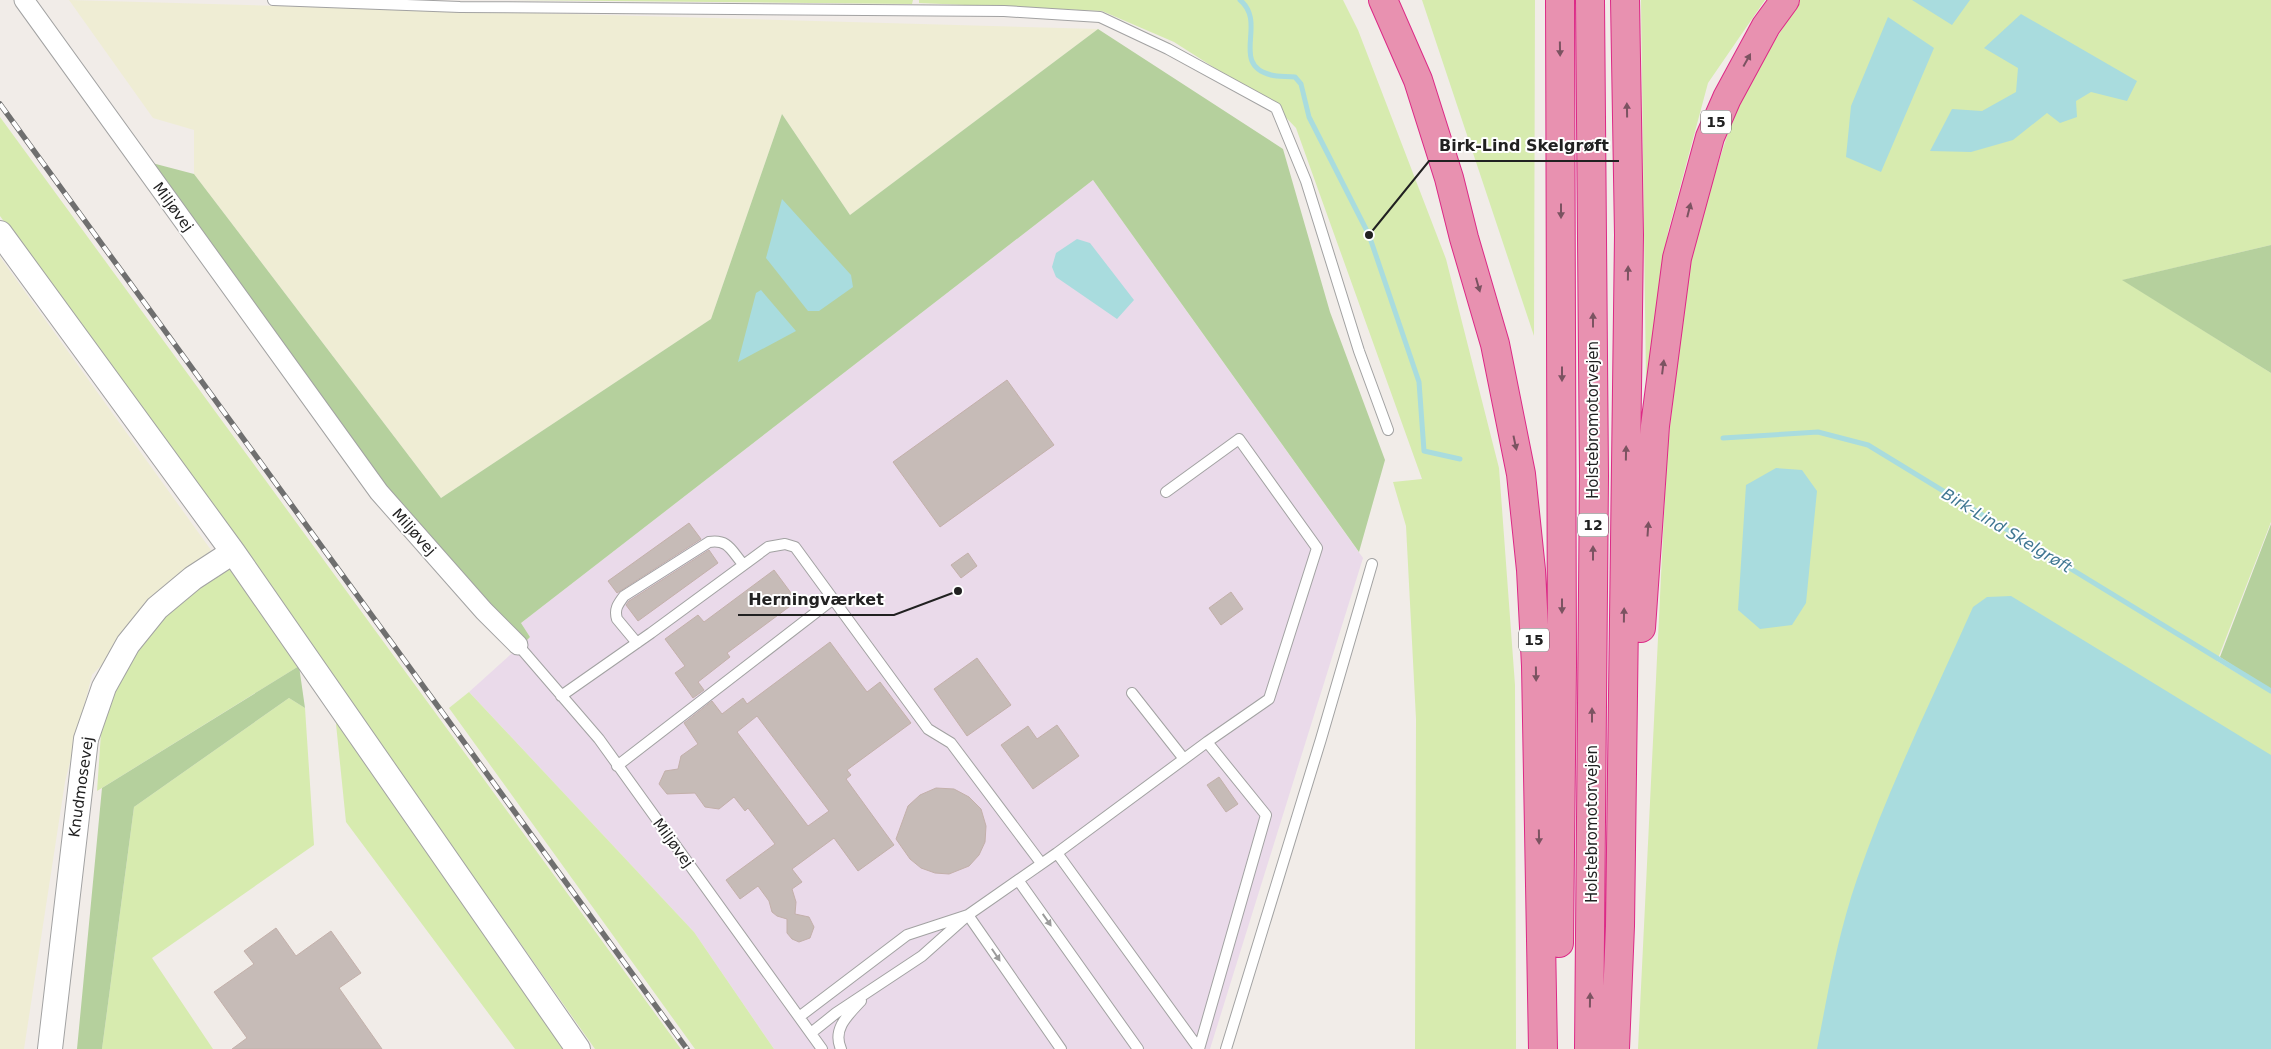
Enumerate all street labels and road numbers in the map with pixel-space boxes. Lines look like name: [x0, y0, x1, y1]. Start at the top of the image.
road number: 15: [1701, 110, 1731, 134]
street label: Miljøvej: [149, 179, 197, 235]
street label: Holstebromotorvejen: [1584, 341, 1602, 499]
street label: Miljøvej: [388, 505, 440, 559]
road number: 12: [1578, 514, 1608, 536]
road number: 15: [1519, 628, 1549, 652]
street label: Knudmosevej: [65, 735, 97, 839]
street label: Holstebromotorvejen: [1583, 745, 1601, 903]
street label: Miljøvej: [649, 815, 697, 871]

